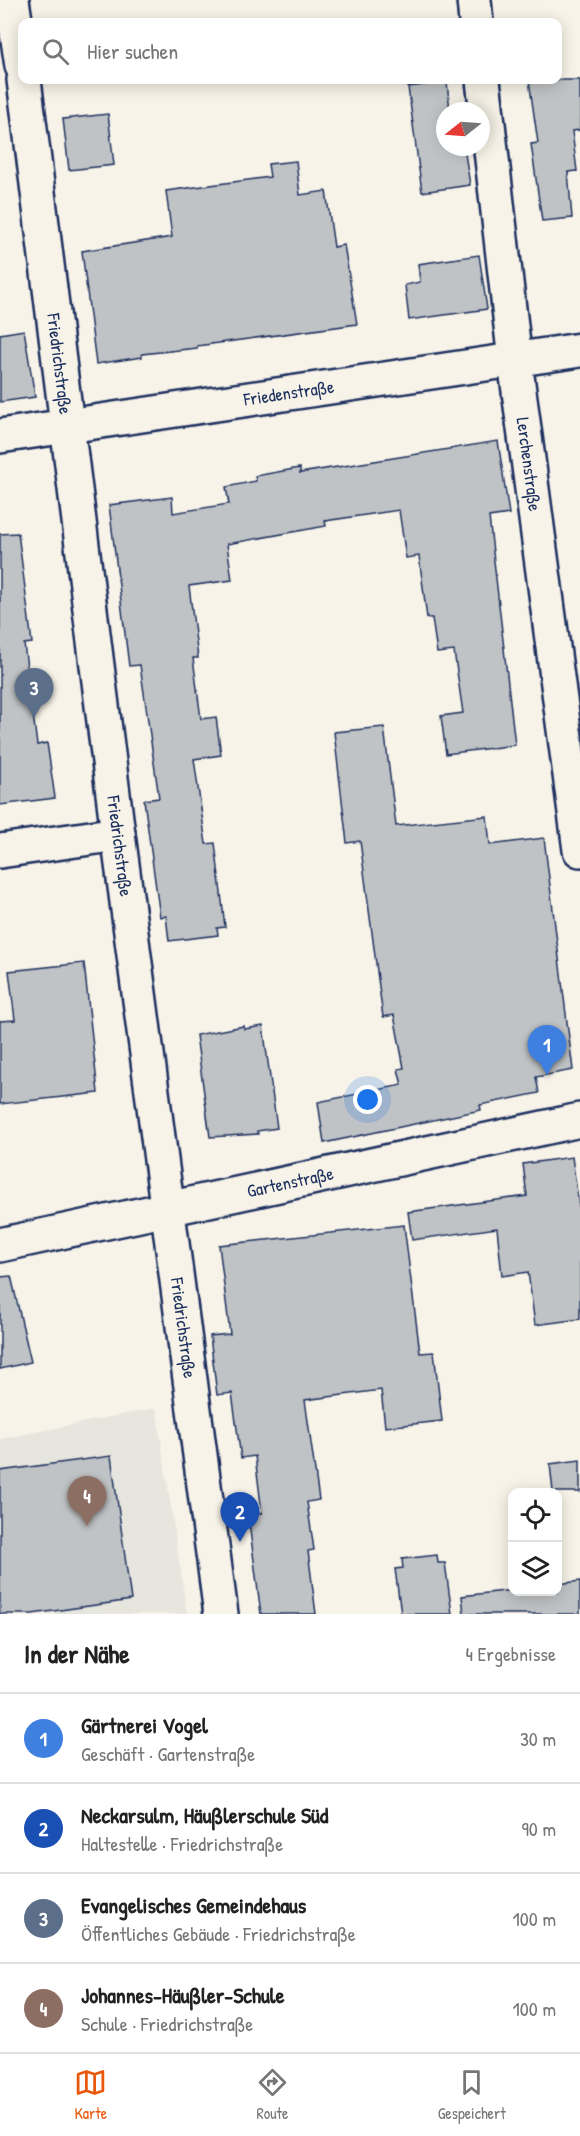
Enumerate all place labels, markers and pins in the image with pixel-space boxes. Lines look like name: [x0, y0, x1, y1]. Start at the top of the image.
pin: 3: [15, 668, 54, 718]
pin: 1: [528, 1026, 566, 1075]
pin: 4: [68, 1476, 106, 1526]
pin: 2: [220, 1492, 260, 1542]

